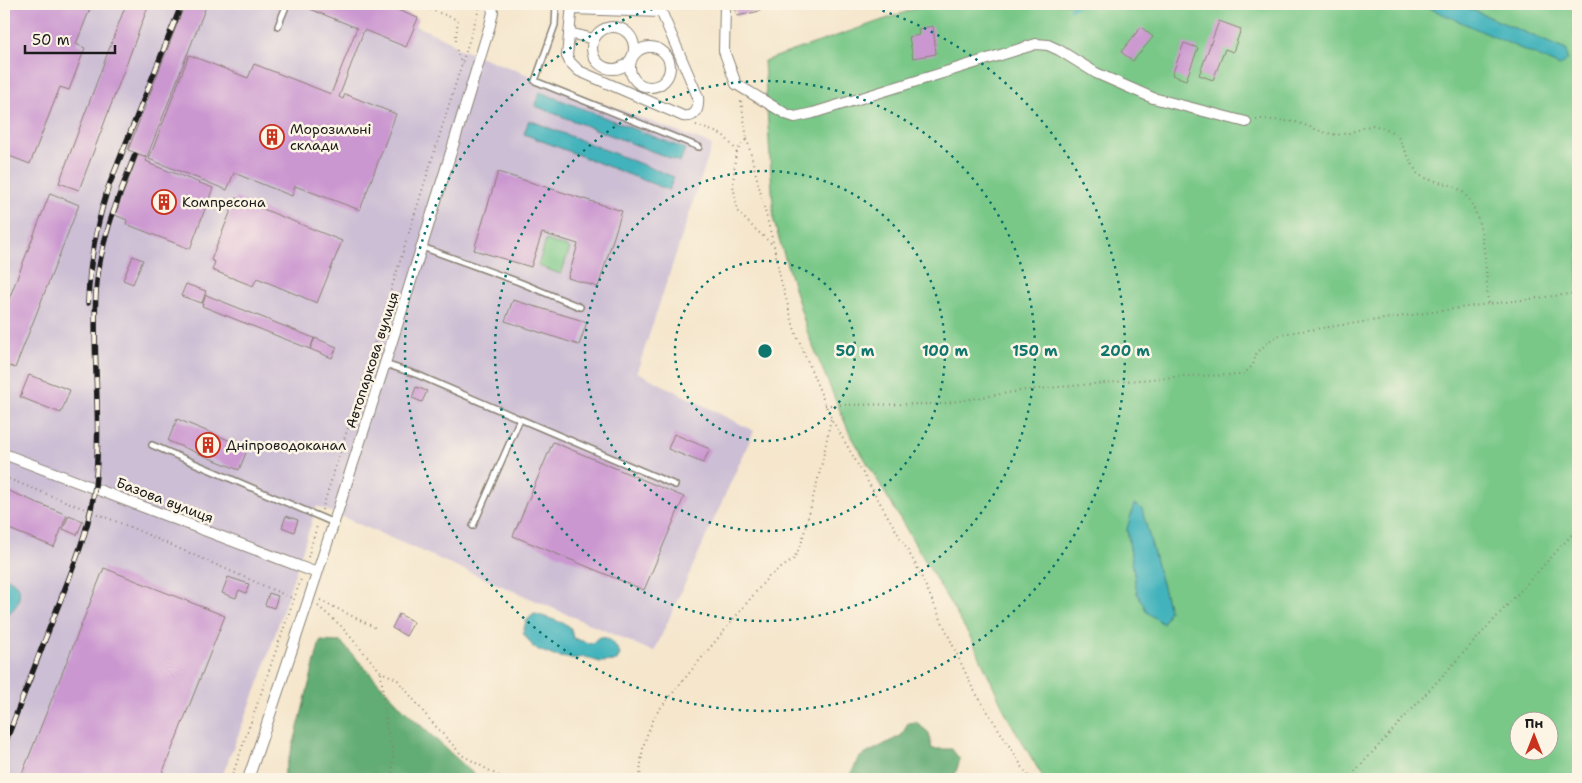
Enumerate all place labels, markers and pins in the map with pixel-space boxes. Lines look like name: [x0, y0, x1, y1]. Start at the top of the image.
place label: Морозильні склади: [290, 120, 371, 154]
building icon: Морозильні склади: [259, 124, 285, 150]
building icon: Компресона: [151, 189, 177, 215]
place label: Компресона: [182, 193, 266, 211]
centre of rings: [756, 342, 774, 360]
building icon: Дніпроводоканал: [195, 432, 221, 458]
place label: Дніпроводоканал: [226, 436, 346, 454]

